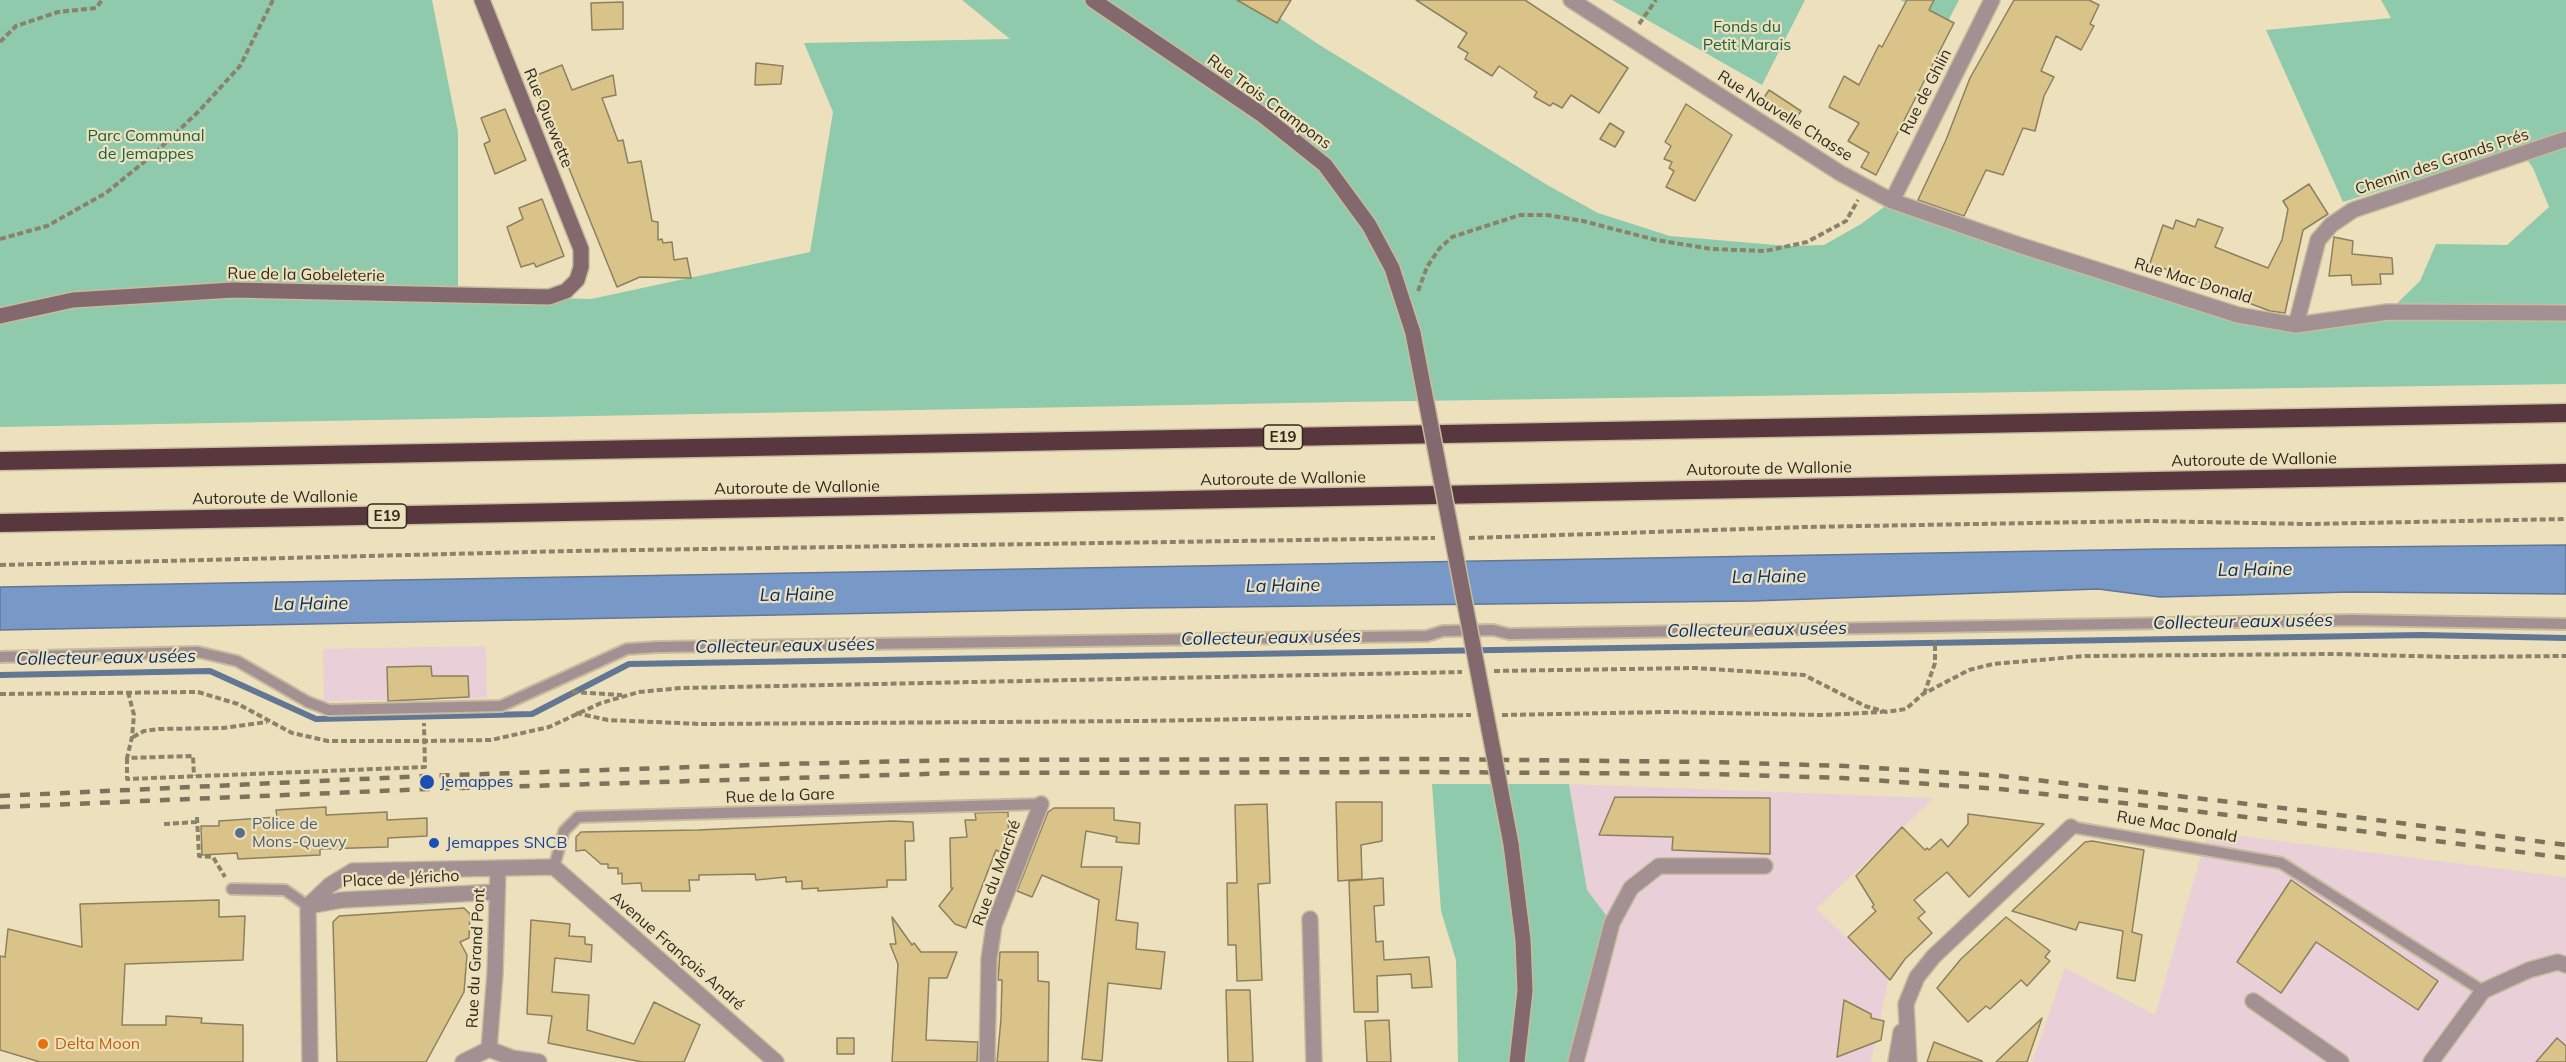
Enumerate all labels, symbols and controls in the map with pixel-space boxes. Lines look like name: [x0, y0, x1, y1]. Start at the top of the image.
park label: Fonds du Petit Marais: [1703, 17, 1791, 55]
street label: Rue de Ghlin: [1896, 46, 1956, 138]
street label: Rue Trois Crampons: [1203, 51, 1335, 153]
street label: Rue Quewette: [519, 66, 577, 170]
street label: Rue Nouvelle Chasse: [1714, 67, 1856, 165]
street label: Chemin des Grands Prés: [2353, 125, 2531, 199]
park label: Parc Communal de Jemappes: [87, 126, 205, 164]
street label: Rue Mac Donald: [2132, 254, 2254, 308]
street label: Rue de la Gobeleterie: [227, 264, 385, 286]
road number: E19: [1264, 425, 1302, 449]
street label: Autoroute de Wallonie: [2171, 449, 2337, 471]
street label: Autoroute de Wallonie: [1686, 458, 1852, 480]
street label: Autoroute de Wallonie: [1200, 468, 1366, 490]
street label: Autoroute de Wallonie: [714, 477, 880, 499]
street label: Autoroute de Wallonie: [192, 487, 358, 509]
road number: E19: [368, 504, 406, 528]
water label: La Haine: [2218, 559, 2292, 581]
water label: La Haine: [1732, 566, 1806, 588]
water label: La Haine: [1246, 575, 1320, 597]
water label: La Haine: [760, 584, 834, 606]
water label: La Haine: [274, 593, 348, 615]
water label: Collecteur eaux usées: [2153, 610, 2333, 634]
water label: Collecteur eaux usées: [1667, 618, 1847, 642]
water label: Collecteur eaux usées: [1181, 626, 1361, 650]
water label: Collecteur eaux usées: [695, 634, 875, 658]
water label: Collecteur eaux usées: [16, 646, 196, 670]
place label: Jemappes: [440, 772, 513, 792]
marker: Jemappes: [418, 773, 436, 791]
street label: Rue de la Gare: [725, 785, 835, 807]
street label: Rue Mac Donald: [2115, 807, 2239, 847]
place label: Police de Mons-Quevy: [252, 814, 346, 852]
street label: Rue du Marché: [969, 817, 1025, 929]
marker: Police de Mons-Quevy: [233, 826, 247, 840]
place label: Jemappes SNCB: [446, 833, 567, 853]
marker: Jemappes SNCB: [427, 836, 441, 850]
street label: Place de Jéricho: [342, 866, 460, 892]
street label: Rue du Grand Pont: [463, 887, 489, 1029]
street label: Avenue François André: [606, 888, 748, 1014]
place label: Delta Moon: [55, 1034, 140, 1054]
marker: Delta Moon: [36, 1037, 50, 1051]

